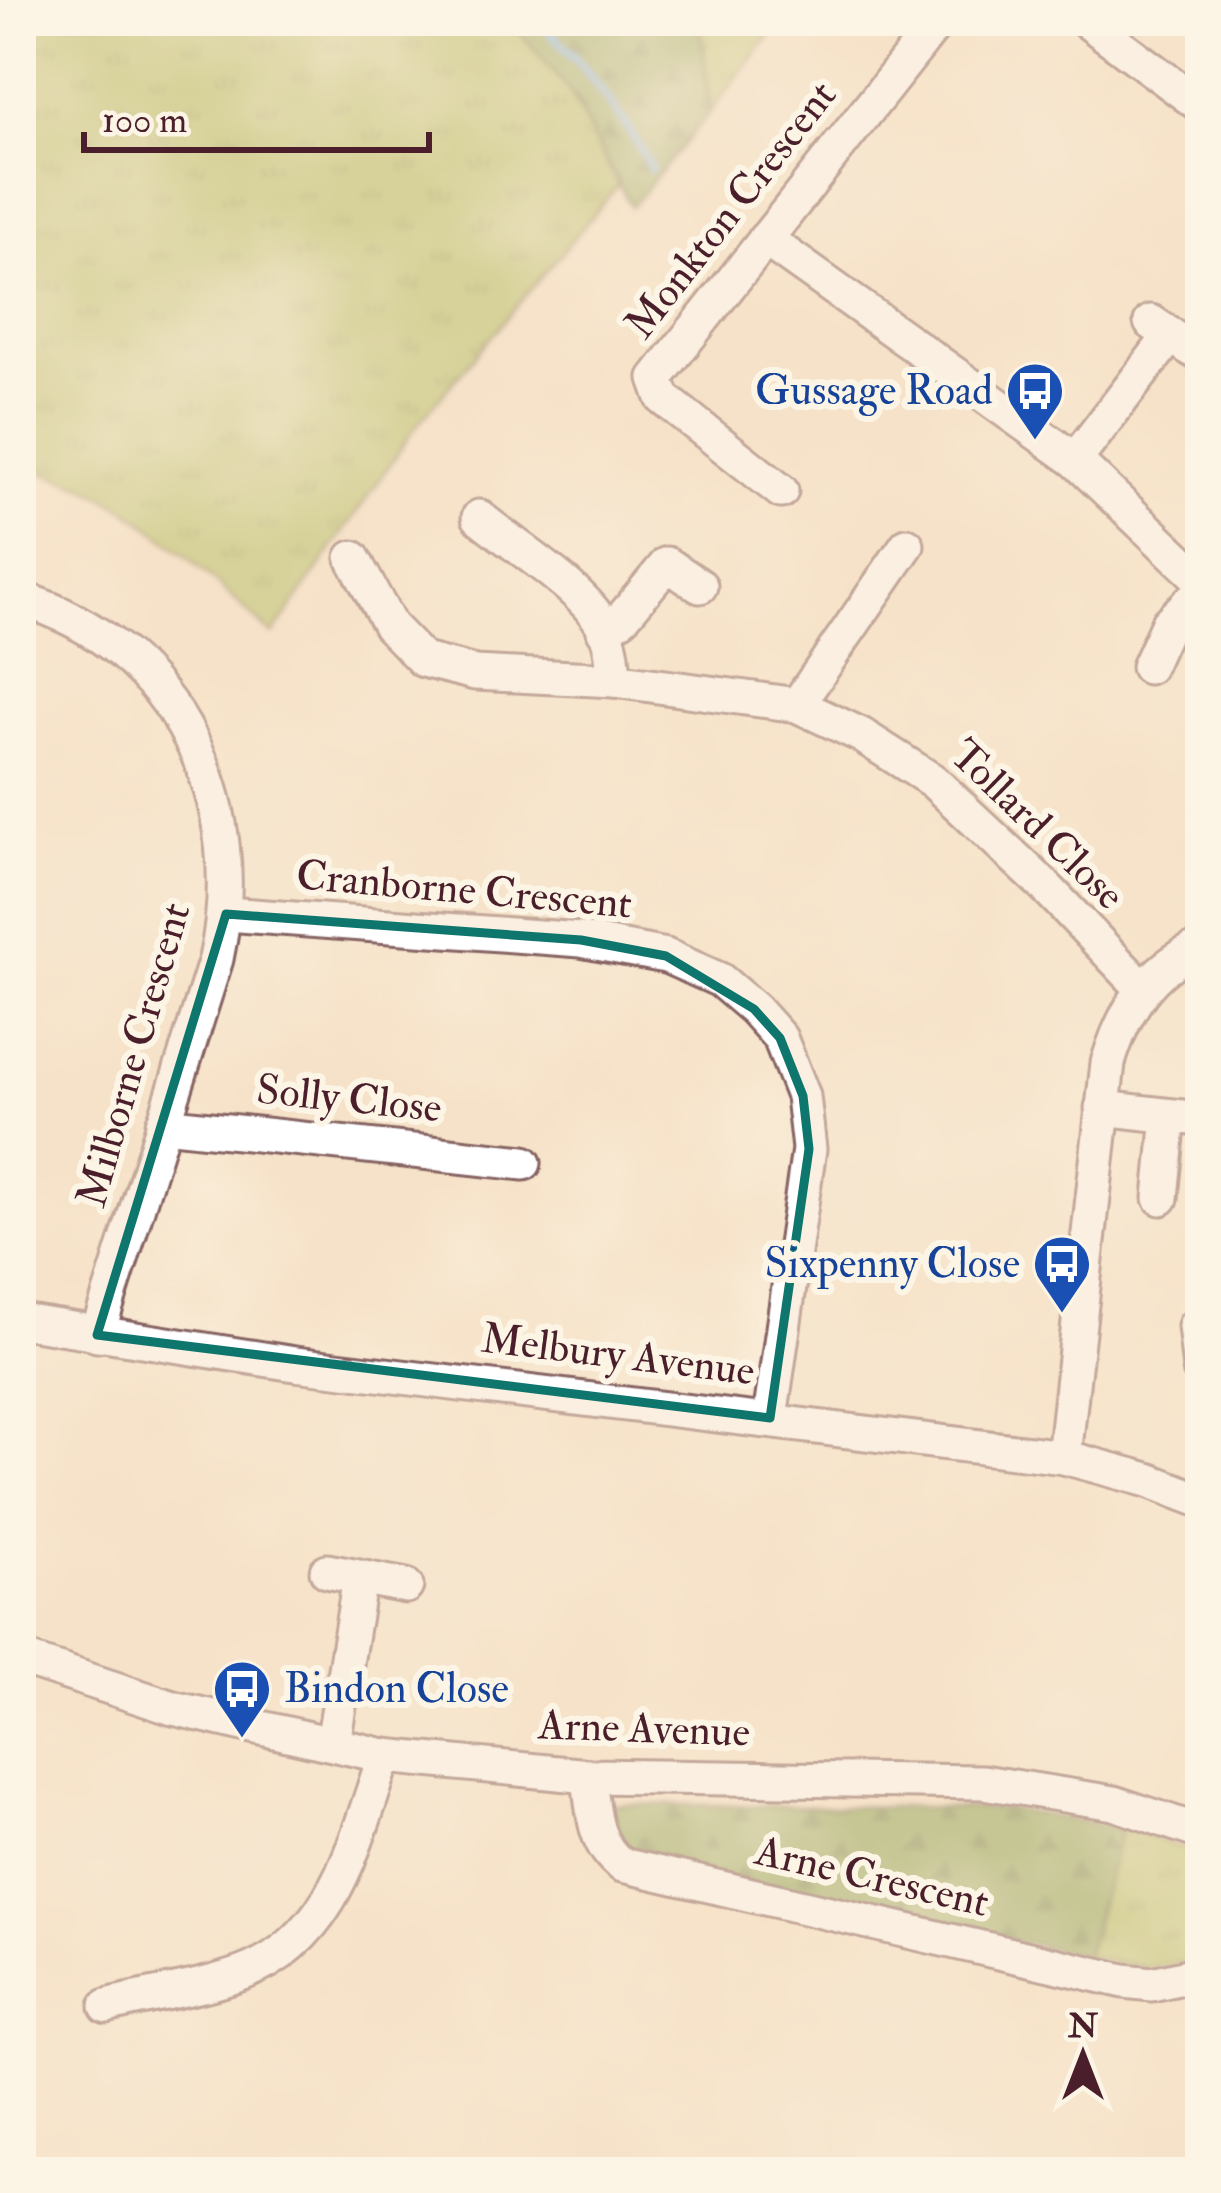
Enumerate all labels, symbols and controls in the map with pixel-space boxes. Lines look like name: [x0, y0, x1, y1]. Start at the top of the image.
street label: Monkton Crescent: [614, 71, 848, 349]
scale bar: [84, 78, 429, 152]
text: 100 m: [102, 98, 187, 143]
bus stop icon: Gussage Road: [1004, 360, 1066, 442]
place label: Gussage Road: [755, 365, 993, 417]
street label: Tollard Close: [939, 729, 1135, 921]
street label: Cranborne Crescent: [294, 849, 634, 931]
street label: Milborne Crescent: [66, 897, 202, 1213]
street label: Solly Close: [254, 1063, 444, 1135]
bus stop icon: Sixpenny Close: [1031, 1233, 1093, 1315]
place label: Sixpenny Close: [765, 1238, 1020, 1290]
street label: Melbury Avenue: [478, 1312, 758, 1398]
bus stop icon: Bindon Close: [211, 1658, 273, 1740]
place label: Bindon Close: [284, 1663, 509, 1715]
street label: Arne Avenue: [536, 1699, 751, 1759]
street label: Arne Crescent: [749, 1825, 994, 1929]
north arrow: [1023, 1995, 1143, 2115]
text: N: [1067, 2006, 1098, 2047]

